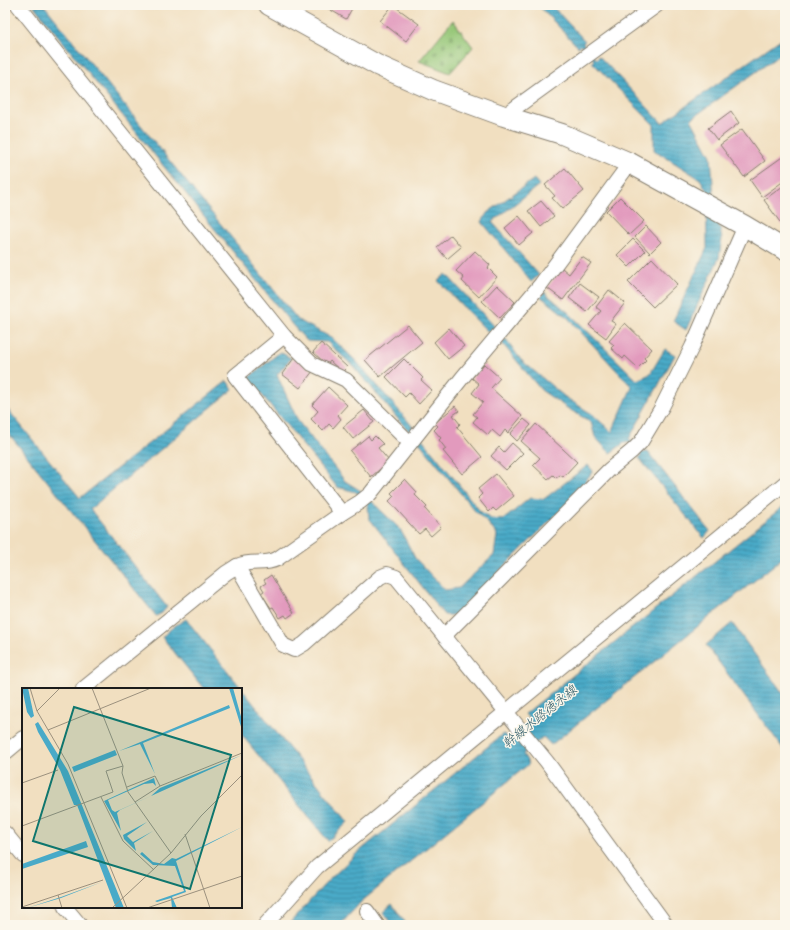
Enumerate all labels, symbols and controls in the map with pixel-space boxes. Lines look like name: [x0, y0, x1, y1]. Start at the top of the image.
water label: 幹線水路徳永線: [497, 678, 583, 754]
inset map: [22, 688, 242, 908]

